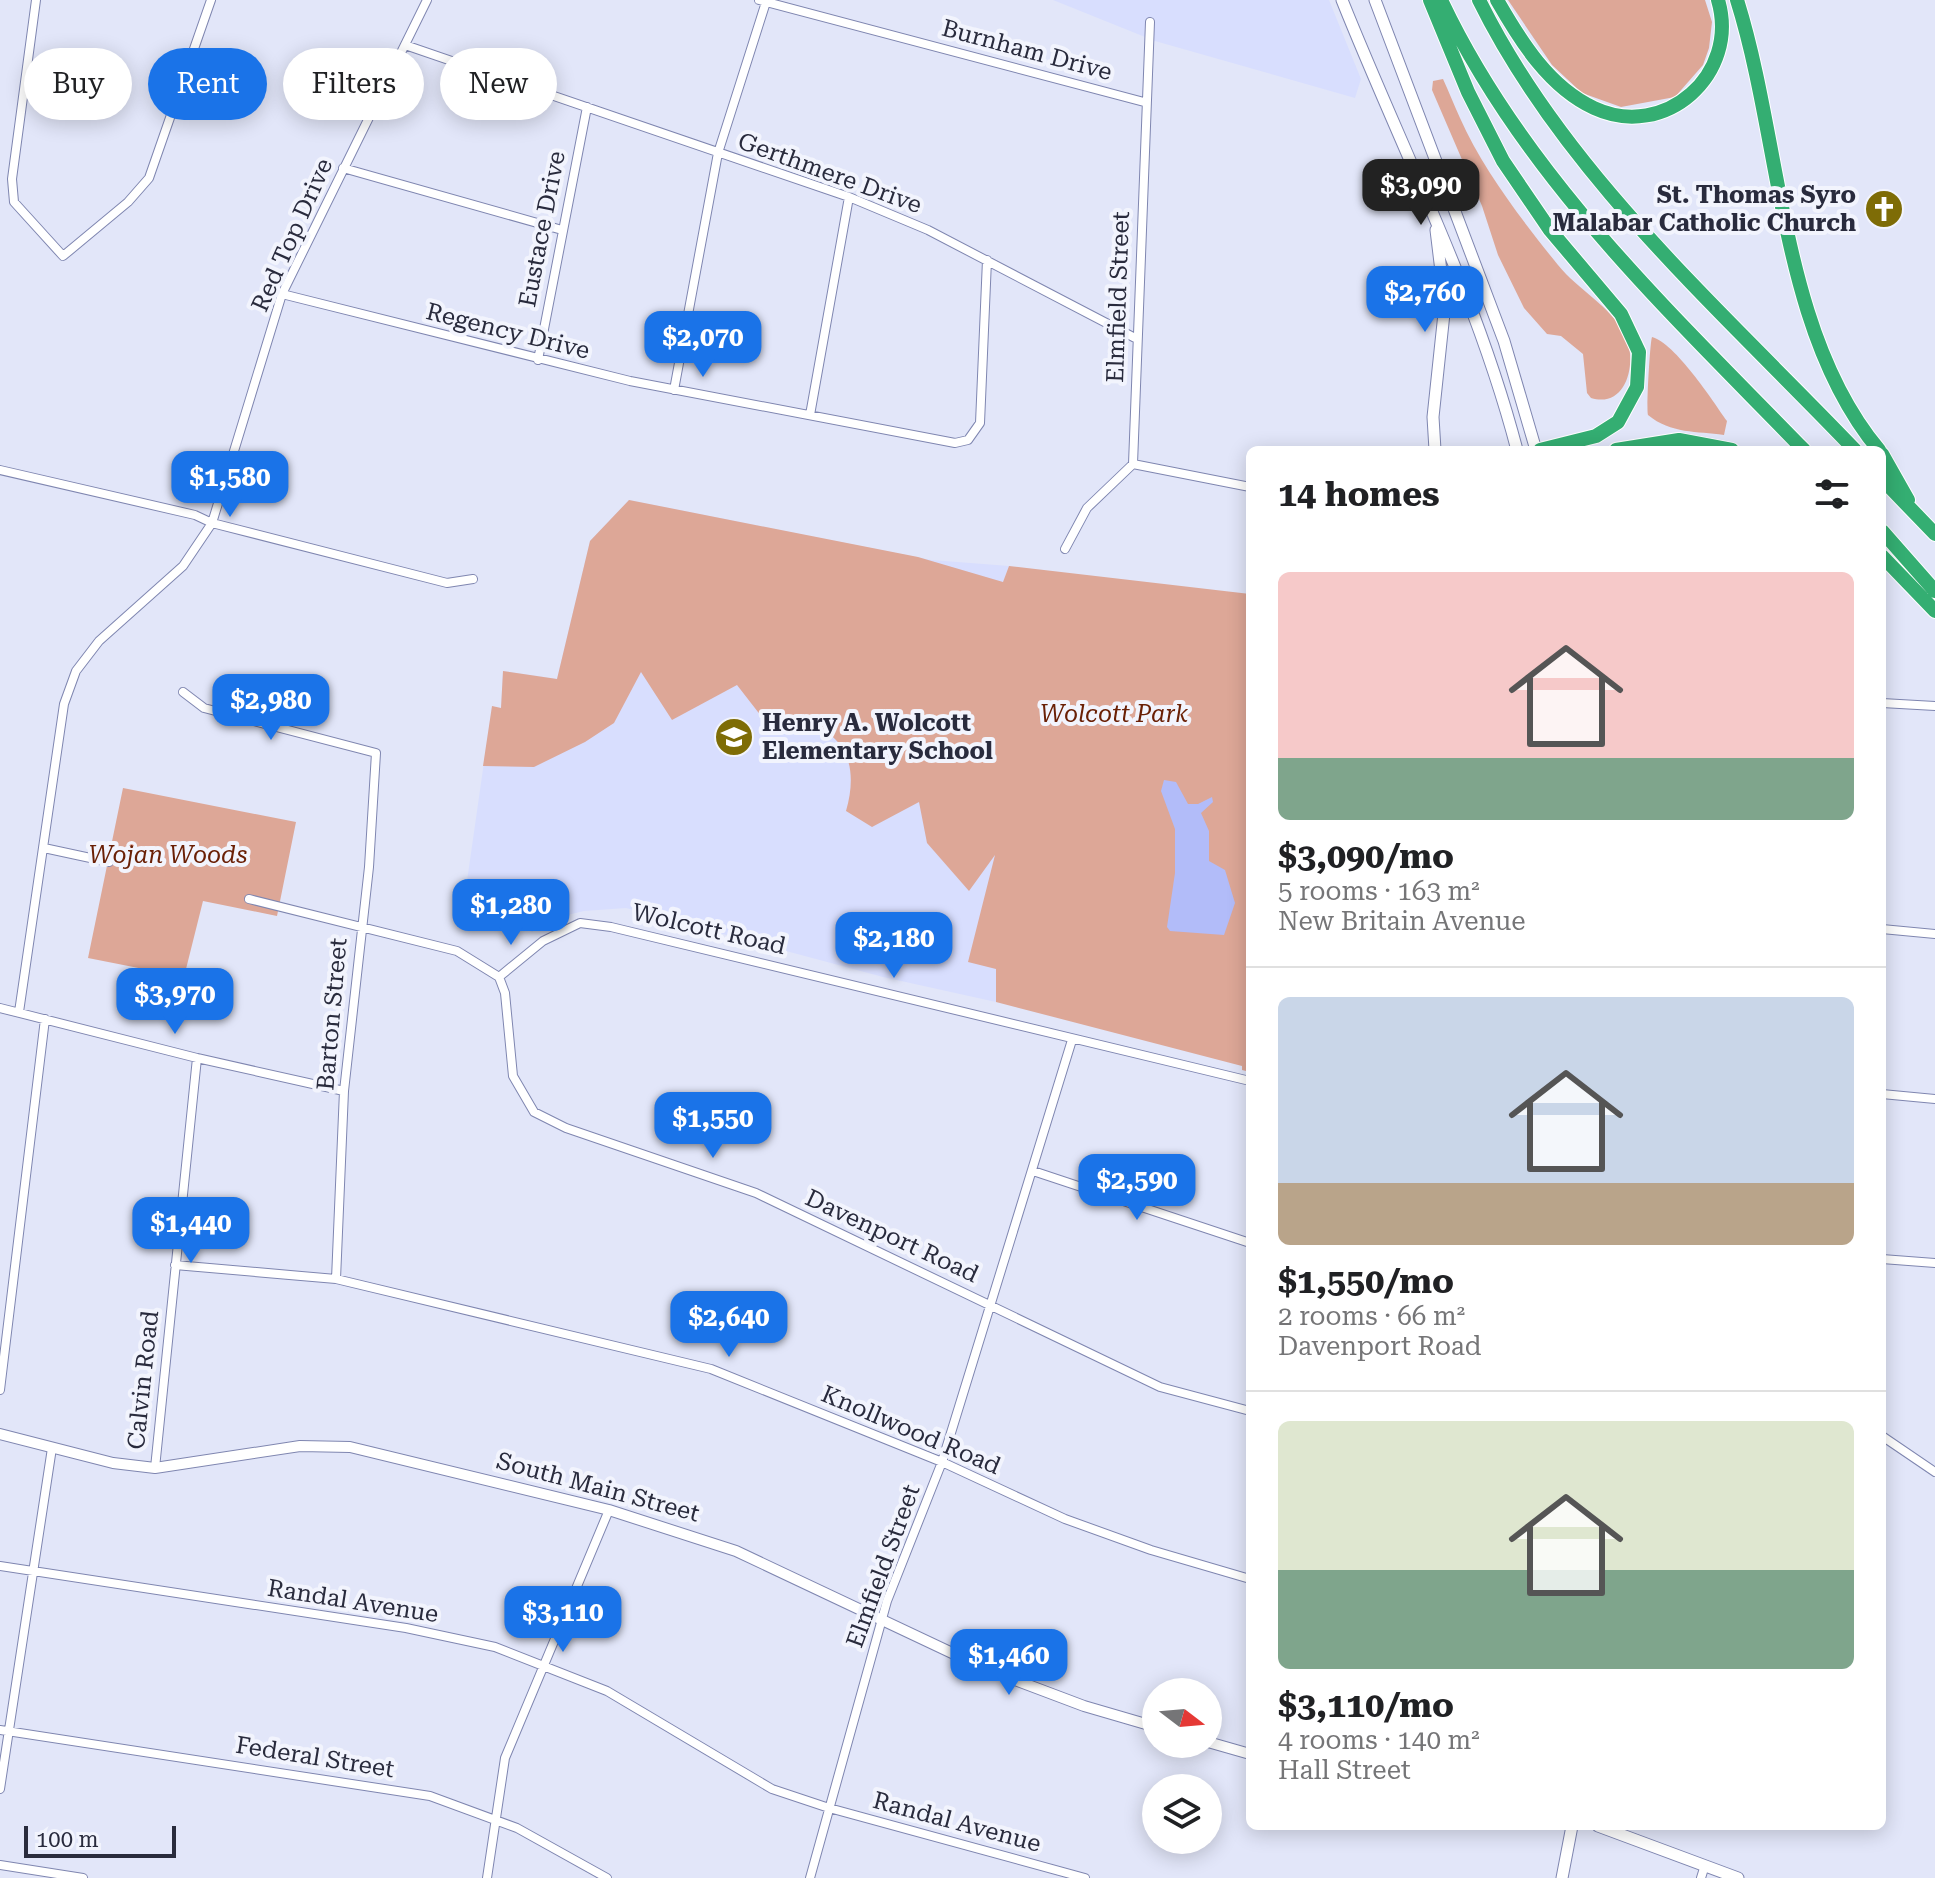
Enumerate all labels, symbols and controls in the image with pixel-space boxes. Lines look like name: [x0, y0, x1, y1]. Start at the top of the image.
street label: Burnham Drive: [939, 14, 1115, 86]
chip: Buy: [24, 48, 132, 120]
chip: Rent: [148, 48, 267, 120]
chip: Filters: [283, 48, 424, 120]
chip: New: [440, 48, 557, 120]
street label: Gerthmere Drive: [734, 127, 926, 219]
street label: Eustace Drive: [513, 148, 571, 310]
street label: Red Top Drive: [246, 154, 338, 316]
pin: $3,090: [1356, 159, 1486, 227]
text: $3,090: [1380, 170, 1462, 200]
place label: St. Thomas Syro Malabar Catholic Church: [1552, 181, 1856, 237]
church icon: St. Thomas Syro Malabar Catholic Church: [1863, 188, 1905, 230]
street label: Elmfield Street: [1101, 211, 1135, 383]
pin: $2,760: [1360, 266, 1490, 334]
text: $2,760: [1384, 277, 1466, 307]
street label: Regency Drive: [423, 297, 593, 365]
pin: $2,070: [638, 311, 768, 379]
text: $2,070: [662, 322, 744, 352]
pin: $1,580: [165, 451, 295, 519]
text: $1,580: [189, 462, 271, 492]
icon: filters: [1810, 472, 1854, 516]
text: 14 homes: [1278, 474, 1440, 514]
icon: home: [1494, 624, 1638, 768]
pin: $2,980: [206, 674, 336, 742]
text: $2,980: [230, 685, 312, 715]
park label: Wolcott Park: [1040, 700, 1188, 728]
place label: Henry A. Wolcott Elementary School: [762, 709, 993, 765]
school or university icon: Henry A. Wolcott Elementary School: [713, 716, 755, 758]
text: $3,090/mo: [1278, 836, 1454, 876]
park label: Wojan Woods: [88, 841, 248, 869]
text: 5 rooms · 163 m²: [1278, 876, 1480, 906]
pin: $1,280: [446, 879, 576, 947]
text: $1,280: [470, 890, 552, 920]
street label: Wolcott Road: [629, 898, 789, 960]
text: New Britain Avenue: [1278, 906, 1526, 936]
pin: $2,180: [829, 912, 959, 980]
text: $2,180: [853, 923, 935, 953]
street label: Barton Street: [311, 937, 353, 1091]
pin: $3,970: [110, 968, 240, 1036]
text: $3,970: [134, 979, 216, 1009]
icon: home: [1494, 1049, 1638, 1193]
pin: $1,550: [648, 1092, 778, 1160]
text: $1,550: [672, 1103, 754, 1133]
pin: $2,590: [1072, 1154, 1202, 1222]
text: $2,590: [1096, 1165, 1178, 1195]
street label: Davenport Road: [801, 1184, 983, 1288]
pin: $1,440: [126, 1197, 256, 1265]
text: $1,440: [150, 1208, 232, 1238]
text: $1,550/mo: [1278, 1261, 1454, 1301]
pin: $2,640: [664, 1291, 794, 1359]
text: 2 rooms · 66 m²: [1278, 1301, 1465, 1331]
text: $2,640: [688, 1302, 770, 1332]
street label: Calvin Road: [122, 1309, 164, 1451]
text: Davenport Road: [1278, 1331, 1481, 1361]
street label: Knollwood Road: [817, 1380, 1005, 1480]
street label: South Main Street: [493, 1446, 703, 1528]
icon: home: [1494, 1473, 1638, 1617]
street label: Elmfield Street: [841, 1481, 926, 1651]
street label: Randal Avenue: [265, 1574, 441, 1628]
pin: $3,110: [498, 1586, 628, 1654]
text: $3,110: [522, 1597, 604, 1627]
pin: $1,460: [944, 1629, 1074, 1697]
text: $1,460: [968, 1640, 1050, 1670]
north arrow: [1142, 1678, 1222, 1758]
map controls: [1142, 1678, 1222, 1854]
text: $3,110/mo: [1278, 1685, 1454, 1725]
text: 4 rooms · 140 m²: [1278, 1725, 1480, 1755]
street label: Federal Street: [234, 1731, 396, 1783]
text: Hall Street: [1278, 1755, 1411, 1785]
button: layers: [1142, 1774, 1222, 1854]
street label: Randal Avenue: [870, 1786, 1044, 1858]
scale bar: [24, 1822, 176, 1858]
text: 100 m: [36, 1827, 99, 1852]

